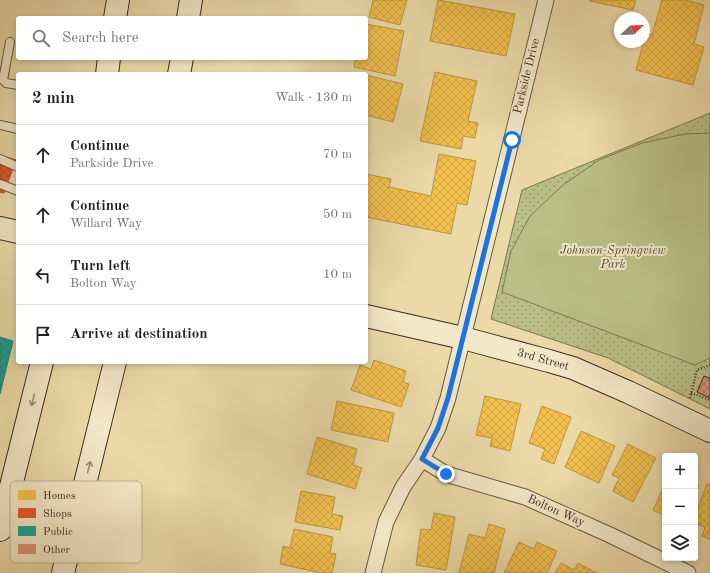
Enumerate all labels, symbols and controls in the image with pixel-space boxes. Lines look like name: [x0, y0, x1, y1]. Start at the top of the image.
north arrow: [614, 12, 650, 48]
search box: [16, 16, 368, 60]
icon: search: [30, 27, 52, 49]
text: Search here: [62, 31, 139, 46]
street label: Parkside Drive: [512, 37, 542, 115]
text: 2 min: [32, 90, 75, 107]
text: Walk · 130 m: [275, 91, 352, 104]
route start: [503, 131, 521, 149]
text: Continue: [70, 139, 129, 154]
icon: ahead: [32, 144, 54, 166]
text: 70 m: [323, 148, 352, 161]
text: Parkside Drive: [70, 157, 154, 170]
text: Continue: [70, 199, 129, 214]
icon: ahead: [32, 204, 54, 226]
text: 50 m: [323, 208, 352, 221]
text: Willard Way: [70, 217, 142, 230]
park label: Johnson-Springview Park: [560, 245, 666, 271]
text: Turn left: [70, 259, 130, 274]
icon: left: [32, 264, 54, 286]
text: 10 m: [323, 268, 352, 281]
text: Bolton Way: [70, 277, 137, 290]
icon: arrive: [32, 324, 54, 346]
text: Arrive at destination: [70, 327, 208, 342]
street label: 3rd Street: [516, 347, 570, 373]
one-way arrow: [28, 393, 36, 406]
map controls: [662, 453, 698, 561]
button: +: [662, 453, 698, 489]
one-way arrow: [86, 461, 93, 474]
route end: [437, 465, 455, 483]
legend: [10, 481, 142, 563]
button: −: [662, 489, 698, 525]
text: Homes: [43, 491, 76, 502]
street label: Bolton Way: [526, 493, 587, 529]
text: Shops: [43, 509, 72, 520]
button: layers: [662, 525, 698, 561]
text: Public: [43, 527, 73, 538]
text: Other: [43, 545, 71, 556]

